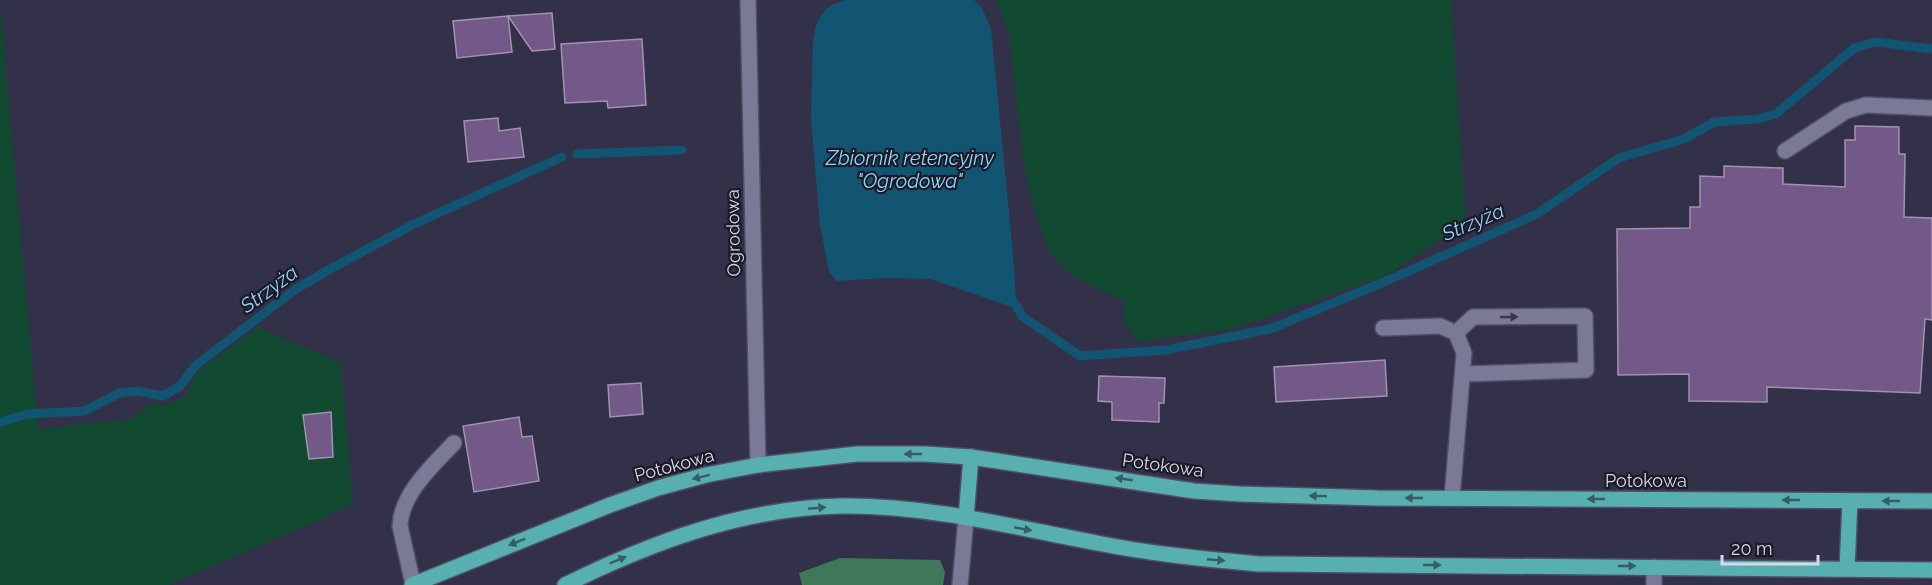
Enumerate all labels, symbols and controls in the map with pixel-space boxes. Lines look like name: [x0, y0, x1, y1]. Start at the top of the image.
water label: Zbiornik retencyjny "Ogrodowa": [825, 146, 995, 193]
street label: Ogrodowa: [722, 189, 744, 277]
water label: Strzyża: [1437, 198, 1508, 246]
water label: Strzyża: [235, 260, 302, 318]
one-way arrow: [1499, 312, 1518, 322]
street label: Potokowa: [632, 444, 716, 486]
one-way arrow: [903, 449, 922, 459]
street label: Potokowa: [1121, 449, 1205, 481]
street label: Potokowa: [1605, 470, 1687, 491]
one-way arrow: [692, 472, 710, 482]
one-way arrow: [1115, 475, 1134, 484]
one-way arrow: [1309, 492, 1328, 501]
one-way arrow: [1405, 493, 1424, 503]
one-way arrow: [1587, 494, 1606, 504]
one-way arrow: [1782, 495, 1801, 505]
one-way arrow: [1881, 496, 1900, 506]
one-way arrow: [808, 503, 827, 513]
one-way arrow: [1014, 525, 1033, 534]
scale bar: [1722, 528, 1818, 566]
one-way arrow: [508, 537, 526, 547]
text: 20 m: [1731, 538, 1773, 559]
one-way arrow: [609, 555, 627, 564]
one-way arrow: [1206, 556, 1225, 565]
one-way arrow: [1422, 560, 1441, 570]
one-way arrow: [1617, 561, 1636, 571]

